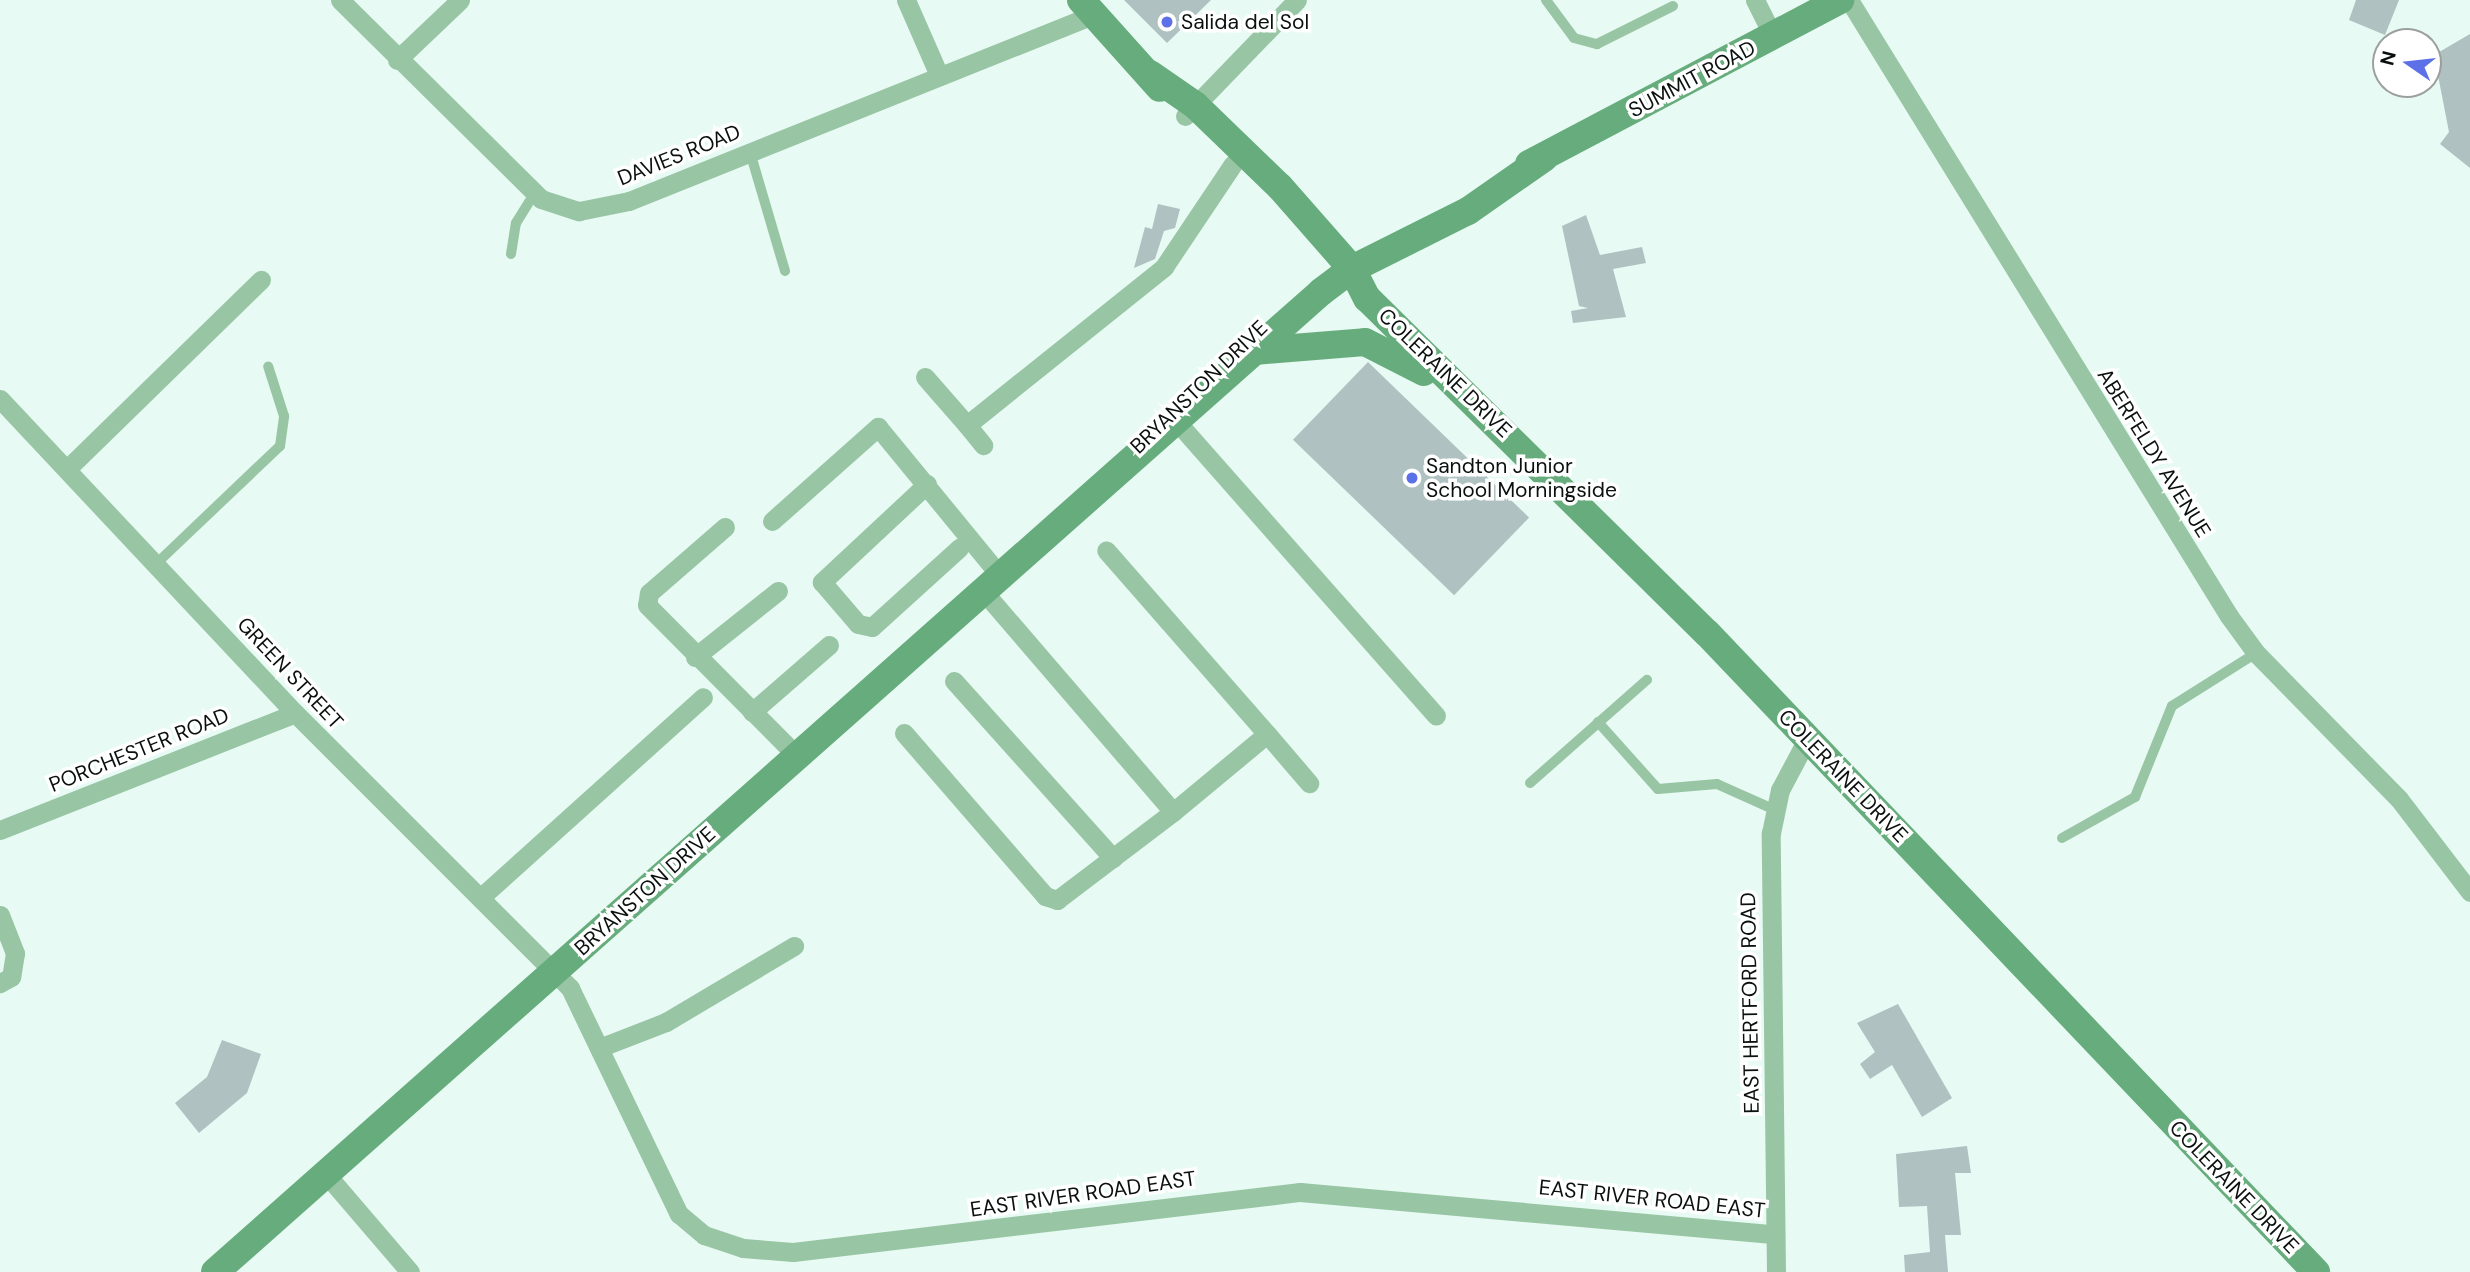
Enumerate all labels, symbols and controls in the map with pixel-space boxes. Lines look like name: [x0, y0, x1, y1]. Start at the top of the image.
place label: Salida del Sol: [1181, 9, 1309, 35]
marker: Salida del Sol: [1159, 14, 1175, 30]
north arrow: [2372, 28, 2442, 98]
street label: SUMMIT ROAD: [1624, 35, 1760, 123]
text: N: [2374, 49, 2402, 68]
street label: DAVIES ROAD: [614, 119, 744, 191]
street label: COLERAINE DRIVE: [1373, 303, 1517, 443]
street label: BRYANSTON DRIVE: [1125, 315, 1273, 459]
street label: ABERFELDY AVENUE: [2092, 364, 2216, 542]
place label: Sandton Junior School Morningside: [1426, 453, 1617, 503]
marker: Sandton Junior School Morningside: [1404, 470, 1420, 486]
street label: GREEN STREET: [232, 612, 348, 734]
street label: PORCHESTER ROAD: [45, 702, 233, 798]
street label: COLERAINE DRIVE: [1773, 704, 1913, 848]
street label: BRYANSTON DRIVE: [569, 821, 721, 961]
street label: EAST HERTFORD ROAD: [1735, 892, 1765, 1114]
street label: COLERAINE DRIVE: [2164, 1115, 2304, 1259]
street label: EAST RIVER ROAD EAST: [969, 1166, 1197, 1222]
street label: EAST RIVER ROAD EAST: [1538, 1175, 1766, 1223]

